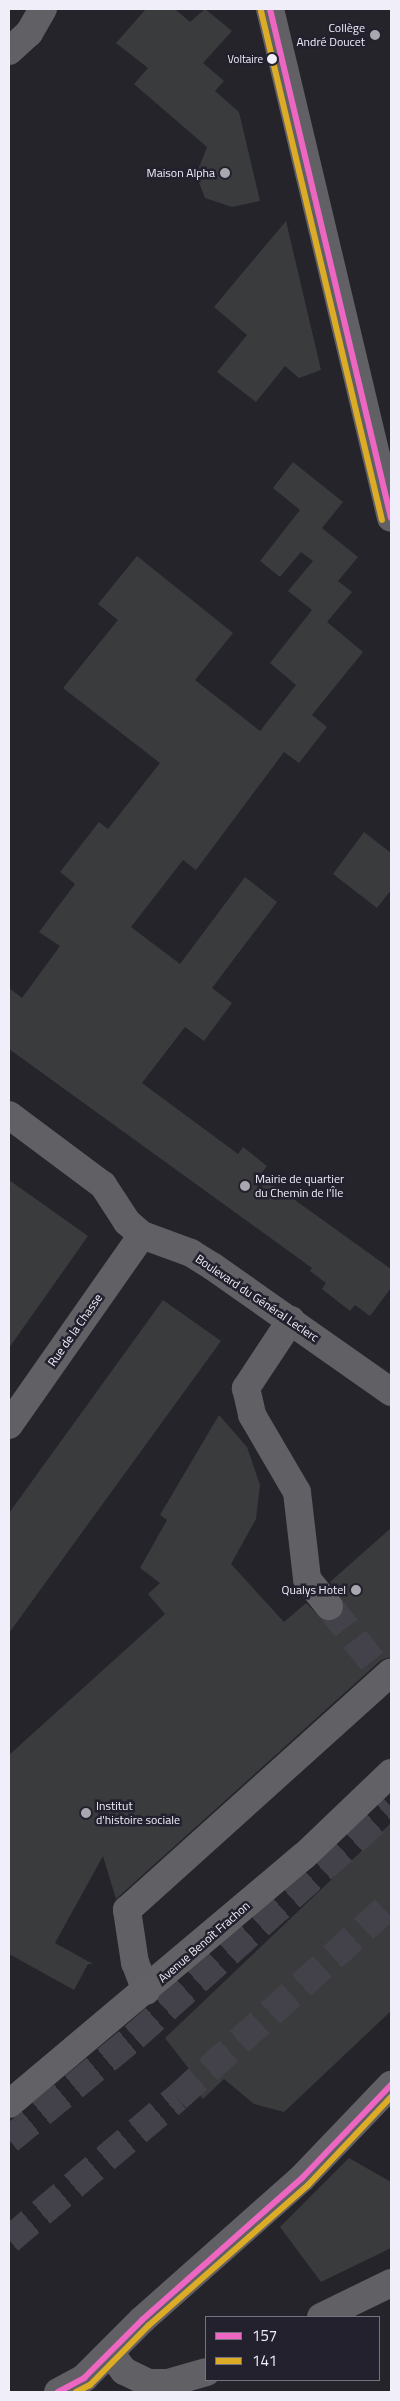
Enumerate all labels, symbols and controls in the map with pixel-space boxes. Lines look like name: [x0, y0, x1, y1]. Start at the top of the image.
place label: Collège André Doucet: [296, 21, 365, 49]
marker: Collège André Doucet: [369, 29, 381, 41]
place label: Voltaire: [228, 52, 263, 66]
marker: Voltaire: [267, 54, 277, 64]
place label: Maison Alpha: [147, 166, 215, 180]
marker: Maison Alpha: [219, 167, 231, 179]
place label: Mairie de quartier du Chemin de l'Île: [255, 1172, 344, 1200]
marker: Mairie de quartier du Chemin de l'Île: [239, 1180, 251, 1192]
street label: Boulevard du Général Leclerc: [193, 1251, 321, 1345]
street label: Rue de la Chasse: [45, 1291, 105, 1369]
place label: Qualys Hotel: [282, 1583, 346, 1597]
marker: Qualys Hotel: [350, 1584, 362, 1596]
place label: Institut d'histoire sociale: [96, 1799, 180, 1827]
marker: Institut d'histoire sociale: [80, 1807, 92, 1819]
street label: Avenue Benoît Frachon: [155, 1898, 253, 1986]
legend: [205, 2316, 380, 2381]
text: 157: [252, 2324, 277, 2347]
text: 141: [252, 2349, 277, 2372]

